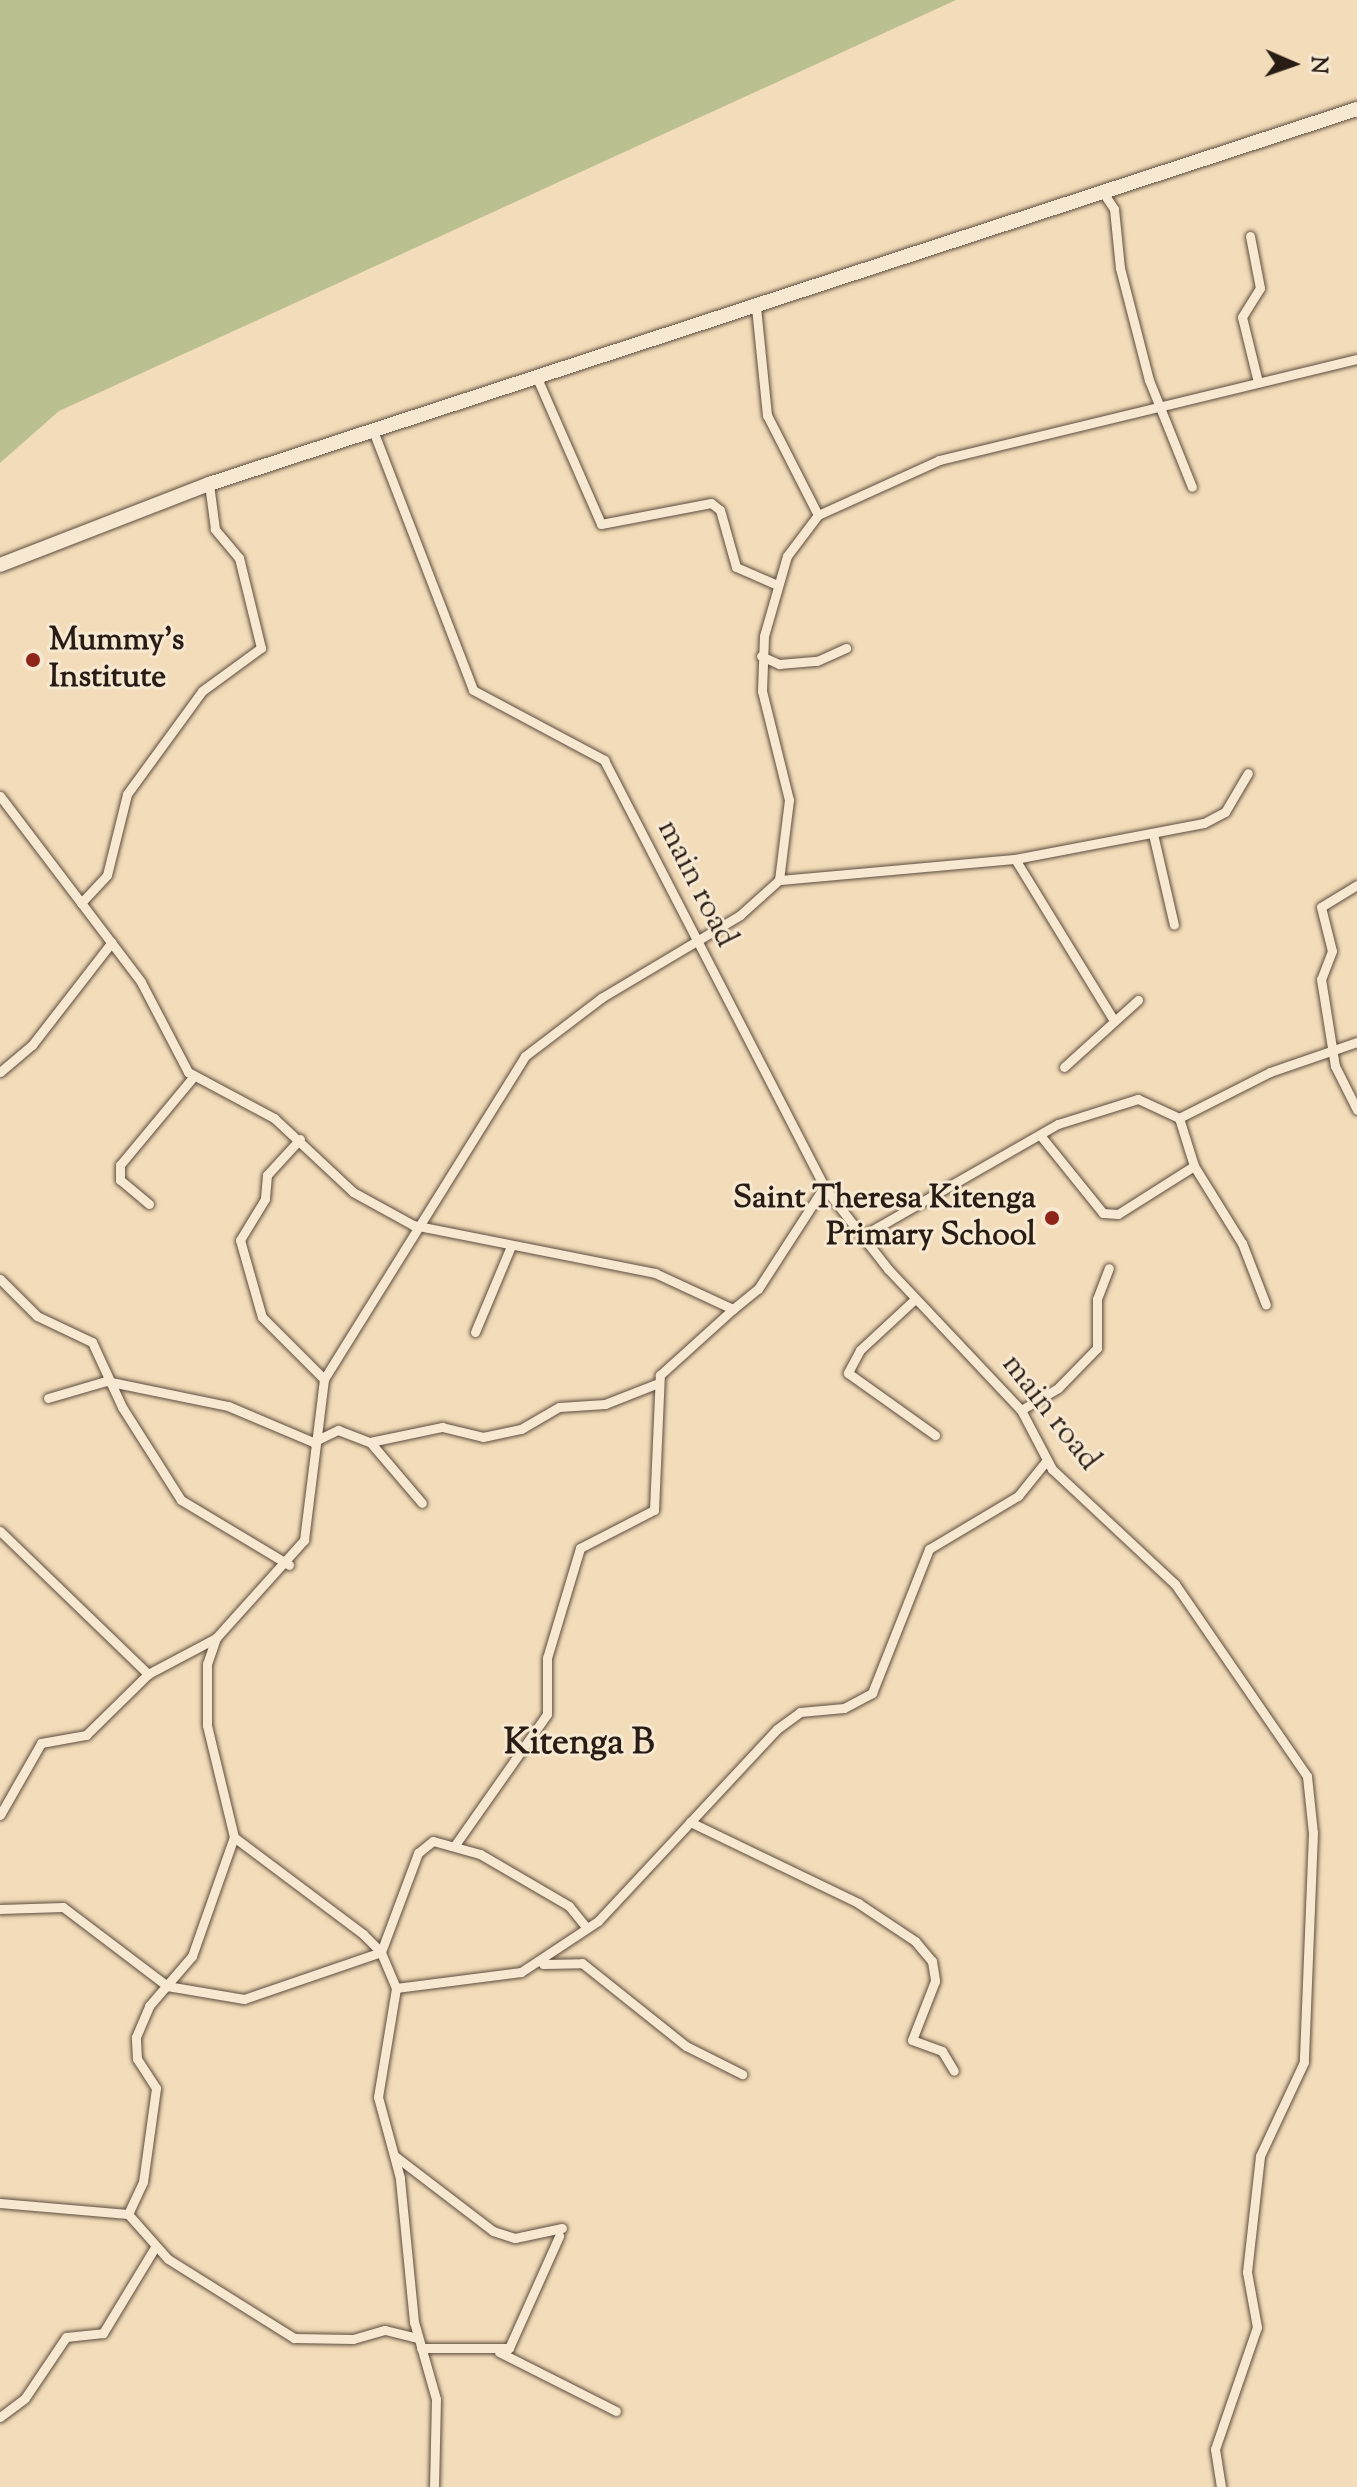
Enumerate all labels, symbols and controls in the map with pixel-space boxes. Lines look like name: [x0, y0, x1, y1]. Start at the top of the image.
north arrow: [1253, 24, 1333, 104]
text: N: [1301, 56, 1333, 74]
place label: Mummy's Institute: [49, 623, 184, 698]
marker: Mummy's Institute: [24, 651, 42, 669]
street label: main road: [648, 814, 744, 954]
place label: Saint Theresa Kitenga Primary School: [733, 1181, 1036, 1256]
marker: Saint Theresa Kitenga Primary School: [1043, 1209, 1061, 1227]
street label: main road: [992, 1347, 1108, 1479]
district label: Kitenga B: [504, 1723, 654, 1767]

